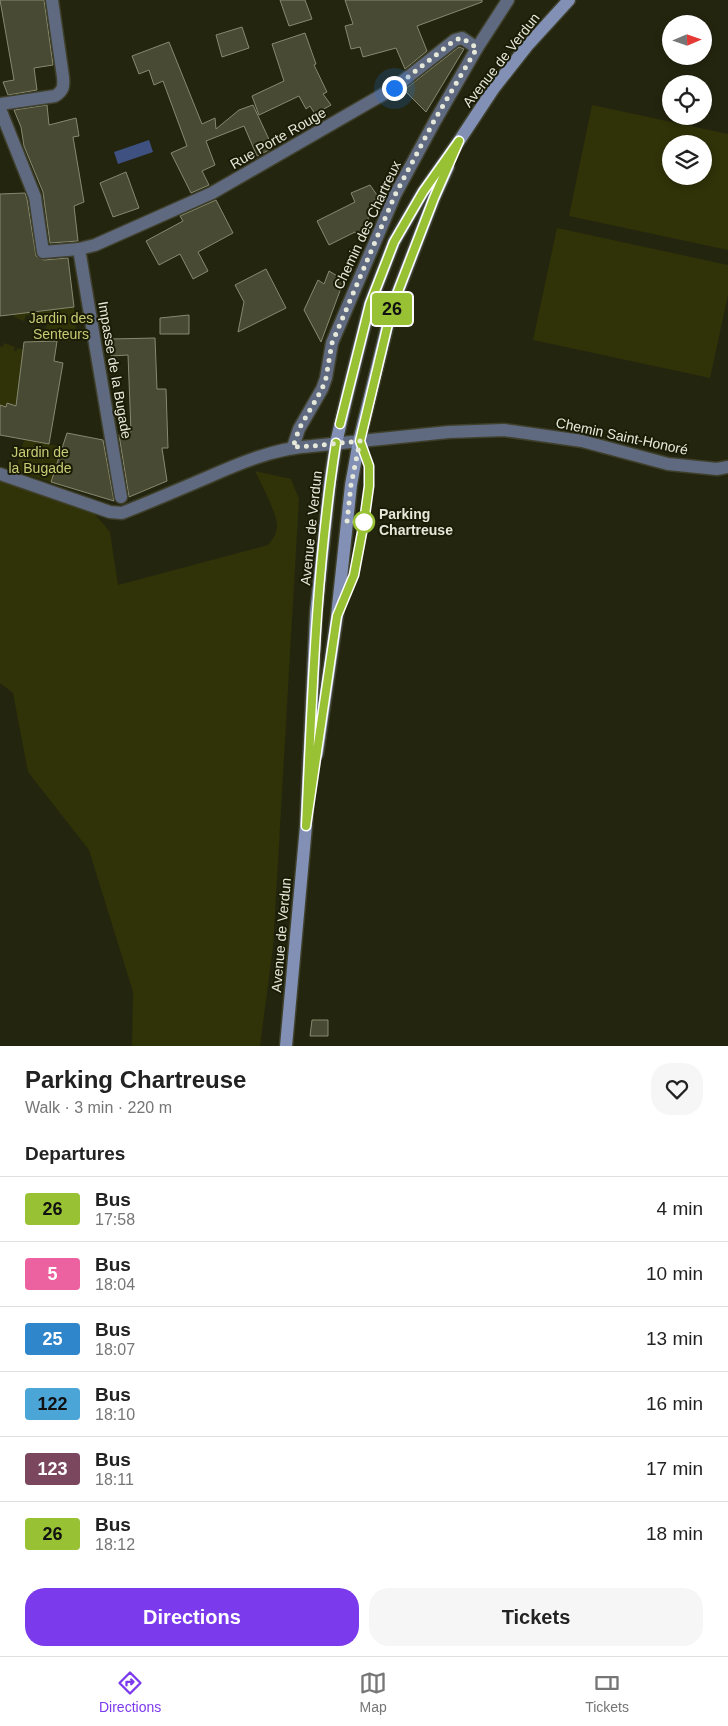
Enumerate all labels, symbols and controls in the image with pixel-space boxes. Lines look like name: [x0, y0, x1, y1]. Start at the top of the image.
street label: Avenue de Verdun: [459, 10, 543, 110]
north arrow: [662, 15, 712, 65]
map controls: [662, 15, 712, 185]
button: locate: [662, 75, 712, 125]
your location: [382, 76, 407, 101]
street label: Rue Porte Rouge: [227, 104, 329, 172]
button: layers: [662, 135, 712, 185]
street label: Chemin des Chartreux: [330, 158, 404, 292]
line badge: 26: [370, 293, 414, 325]
text: 26: [382, 299, 402, 319]
street label: Impasse de la Bugade: [95, 300, 135, 440]
park label: Jardin des Senteurs: [29, 310, 93, 342]
street label: Chemin Saint-Honoré: [554, 414, 690, 458]
park label: Jardin de la Bugade: [8, 444, 72, 476]
street label: Avenue de Verdun: [297, 470, 325, 586]
place label: Parking Chartreuse: [379, 506, 453, 538]
marker: Parking Chartreuse: [353, 511, 375, 533]
street label: Avenue de Verdun: [268, 877, 294, 993]
button: heart: [651, 1063, 703, 1115]
text: Parking Chartreuse: [25, 1066, 246, 1093]
text: Walk · 3 min · 220 m: [25, 1099, 172, 1116]
text: Departures: [25, 1143, 125, 1164]
text: Bus: [95, 1189, 131, 1210]
text: 4 min: [657, 1198, 703, 1219]
text: 26: [42, 1199, 63, 1219]
text: 17:58: [95, 1211, 135, 1228]
text: Bus: [95, 1254, 131, 1275]
text: 10 min: [646, 1263, 703, 1284]
text: 5: [47, 1264, 58, 1284]
text: 18:04: [95, 1276, 135, 1293]
text: Bus: [95, 1319, 131, 1340]
text: 13 min: [646, 1328, 703, 1349]
text: 25: [42, 1329, 63, 1349]
text: 18:07: [95, 1341, 135, 1358]
text: Bus: [95, 1384, 131, 1405]
text: 16 min: [646, 1393, 703, 1414]
text: 122: [37, 1394, 68, 1414]
text: 18:10: [95, 1406, 135, 1423]
text: Bus: [95, 1449, 131, 1470]
text: 17 min: [646, 1458, 703, 1479]
text: 123: [37, 1459, 68, 1479]
text: 18:11: [95, 1471, 134, 1488]
text: Bus: [95, 1514, 131, 1535]
text: 18 min: [646, 1523, 703, 1544]
text: 26: [42, 1524, 63, 1544]
text: 18:12: [95, 1536, 135, 1553]
button: Directions: [25, 1588, 359, 1646]
button: Tickets: [369, 1588, 703, 1646]
tab: Directions: [99, 1669, 161, 1715]
tab: Map: [359, 1669, 387, 1715]
tab: Tickets: [585, 1669, 629, 1715]

